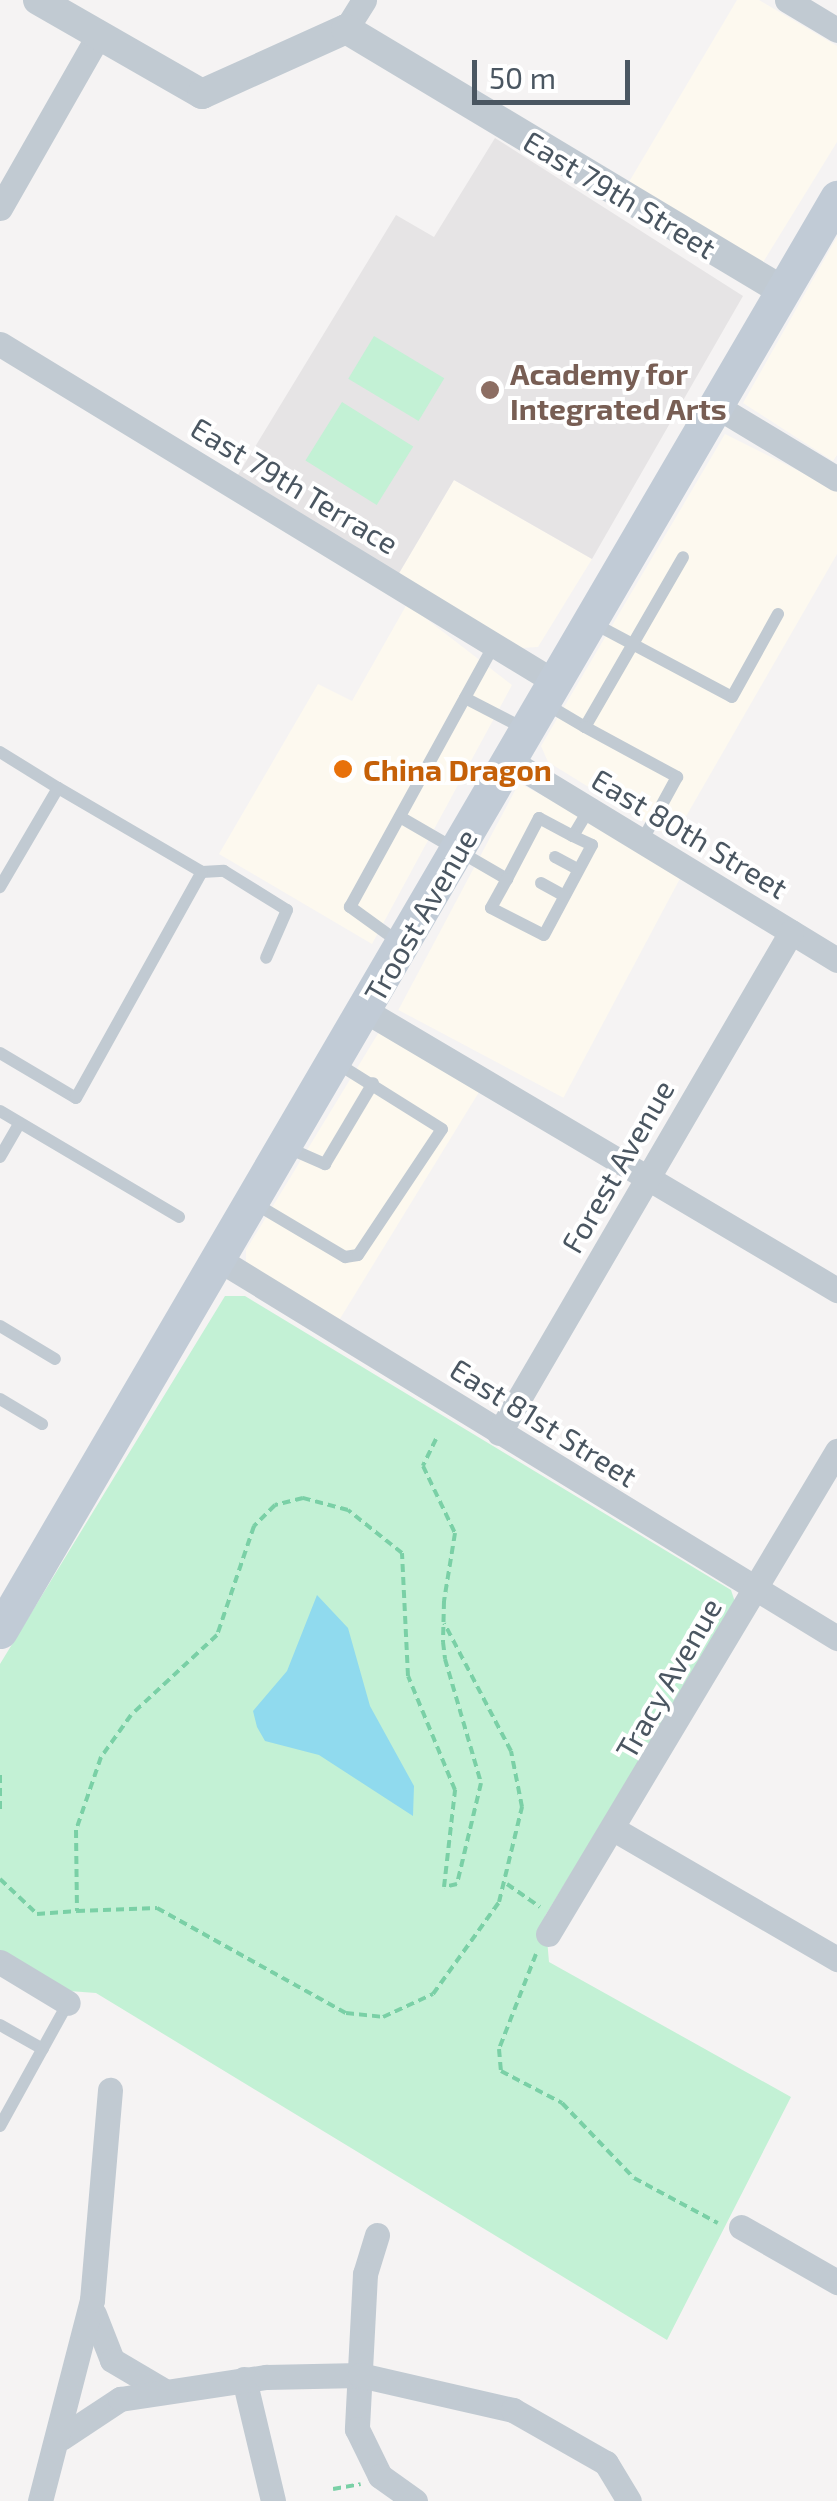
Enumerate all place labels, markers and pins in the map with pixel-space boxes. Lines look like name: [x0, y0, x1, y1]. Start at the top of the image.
place label: Academy for Integrated Arts: [510, 355, 727, 426]
marker: Academy for Integrated Arts: [479, 379, 501, 401]
place label: China Dragon: [363, 751, 552, 787]
marker: China Dragon: [332, 758, 354, 780]

